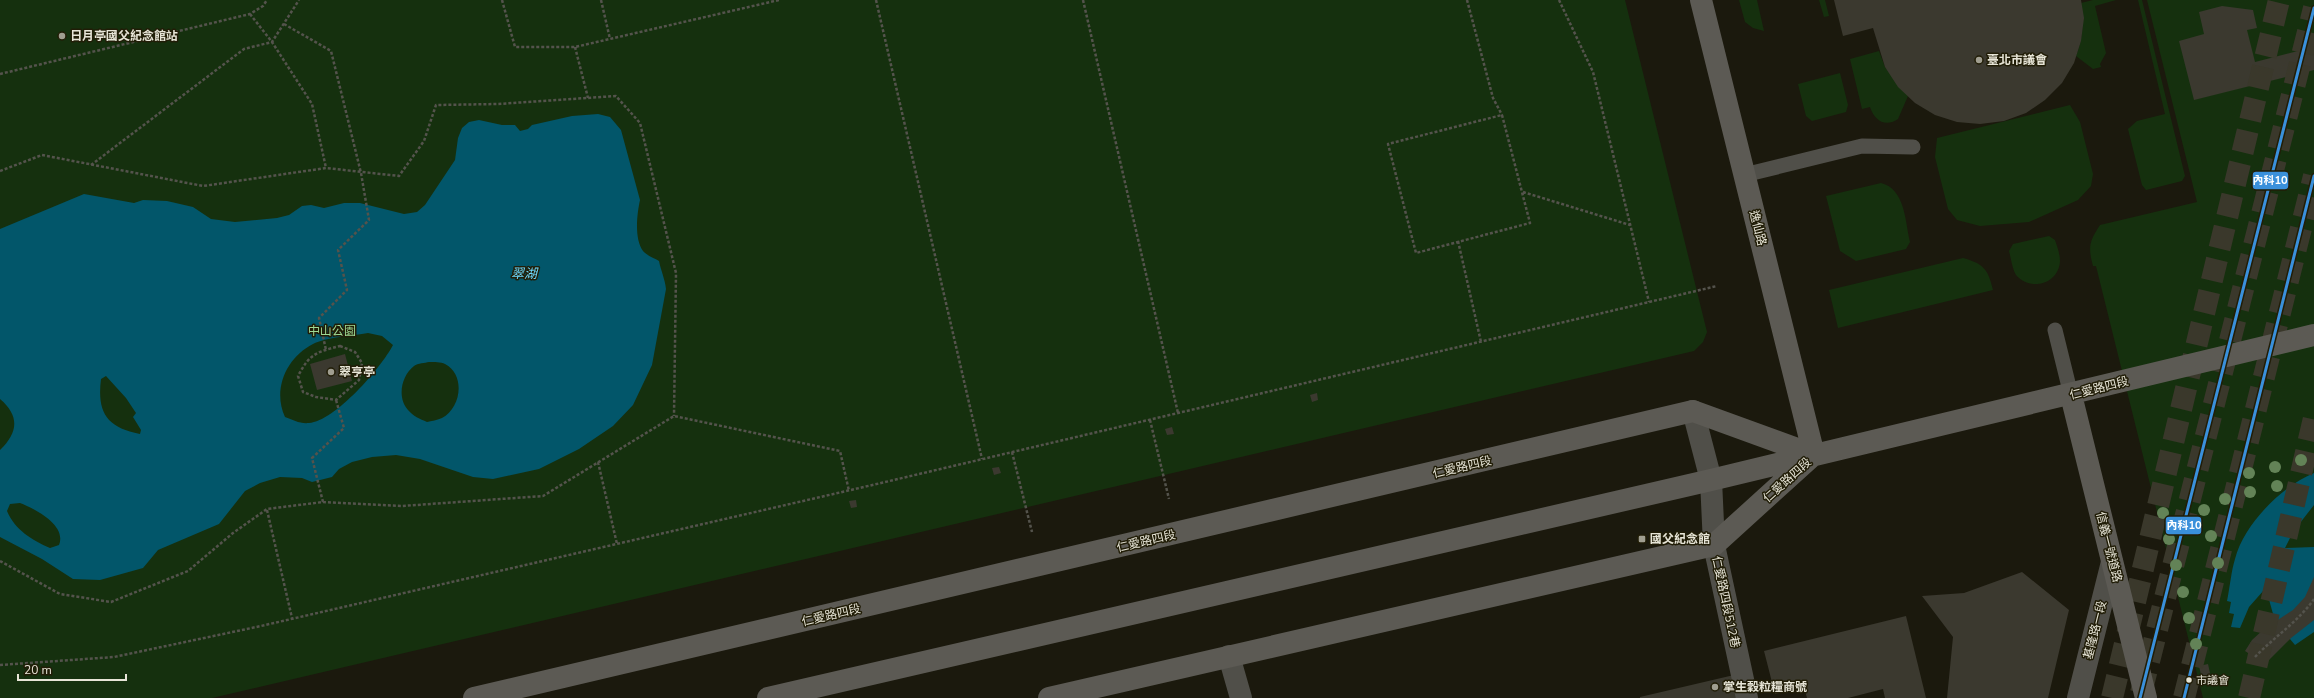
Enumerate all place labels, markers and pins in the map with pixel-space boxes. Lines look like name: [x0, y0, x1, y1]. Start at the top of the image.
place label: 日月亭國父紀念館站: [70, 28, 178, 44]
marker: 日月亭國父紀念館站: [57, 31, 67, 41]
place label: 臺北市議會: [1987, 52, 2047, 68]
marker: 臺北市議會: [1974, 55, 1984, 65]
place label: 翠亨亭: [339, 364, 375, 380]
marker: 翠亨亭: [326, 367, 336, 377]
place label: 國父紀念館: [1650, 531, 1710, 547]
marker: 國父紀念館: [1637, 534, 1647, 544]
place label: 市議會: [2196, 673, 2229, 688]
marker: 市議會: [2184, 675, 2194, 685]
place label: 掌生穀粒糧商號: [1723, 679, 1807, 695]
marker: 掌生穀粒糧商號: [1710, 682, 1720, 692]

